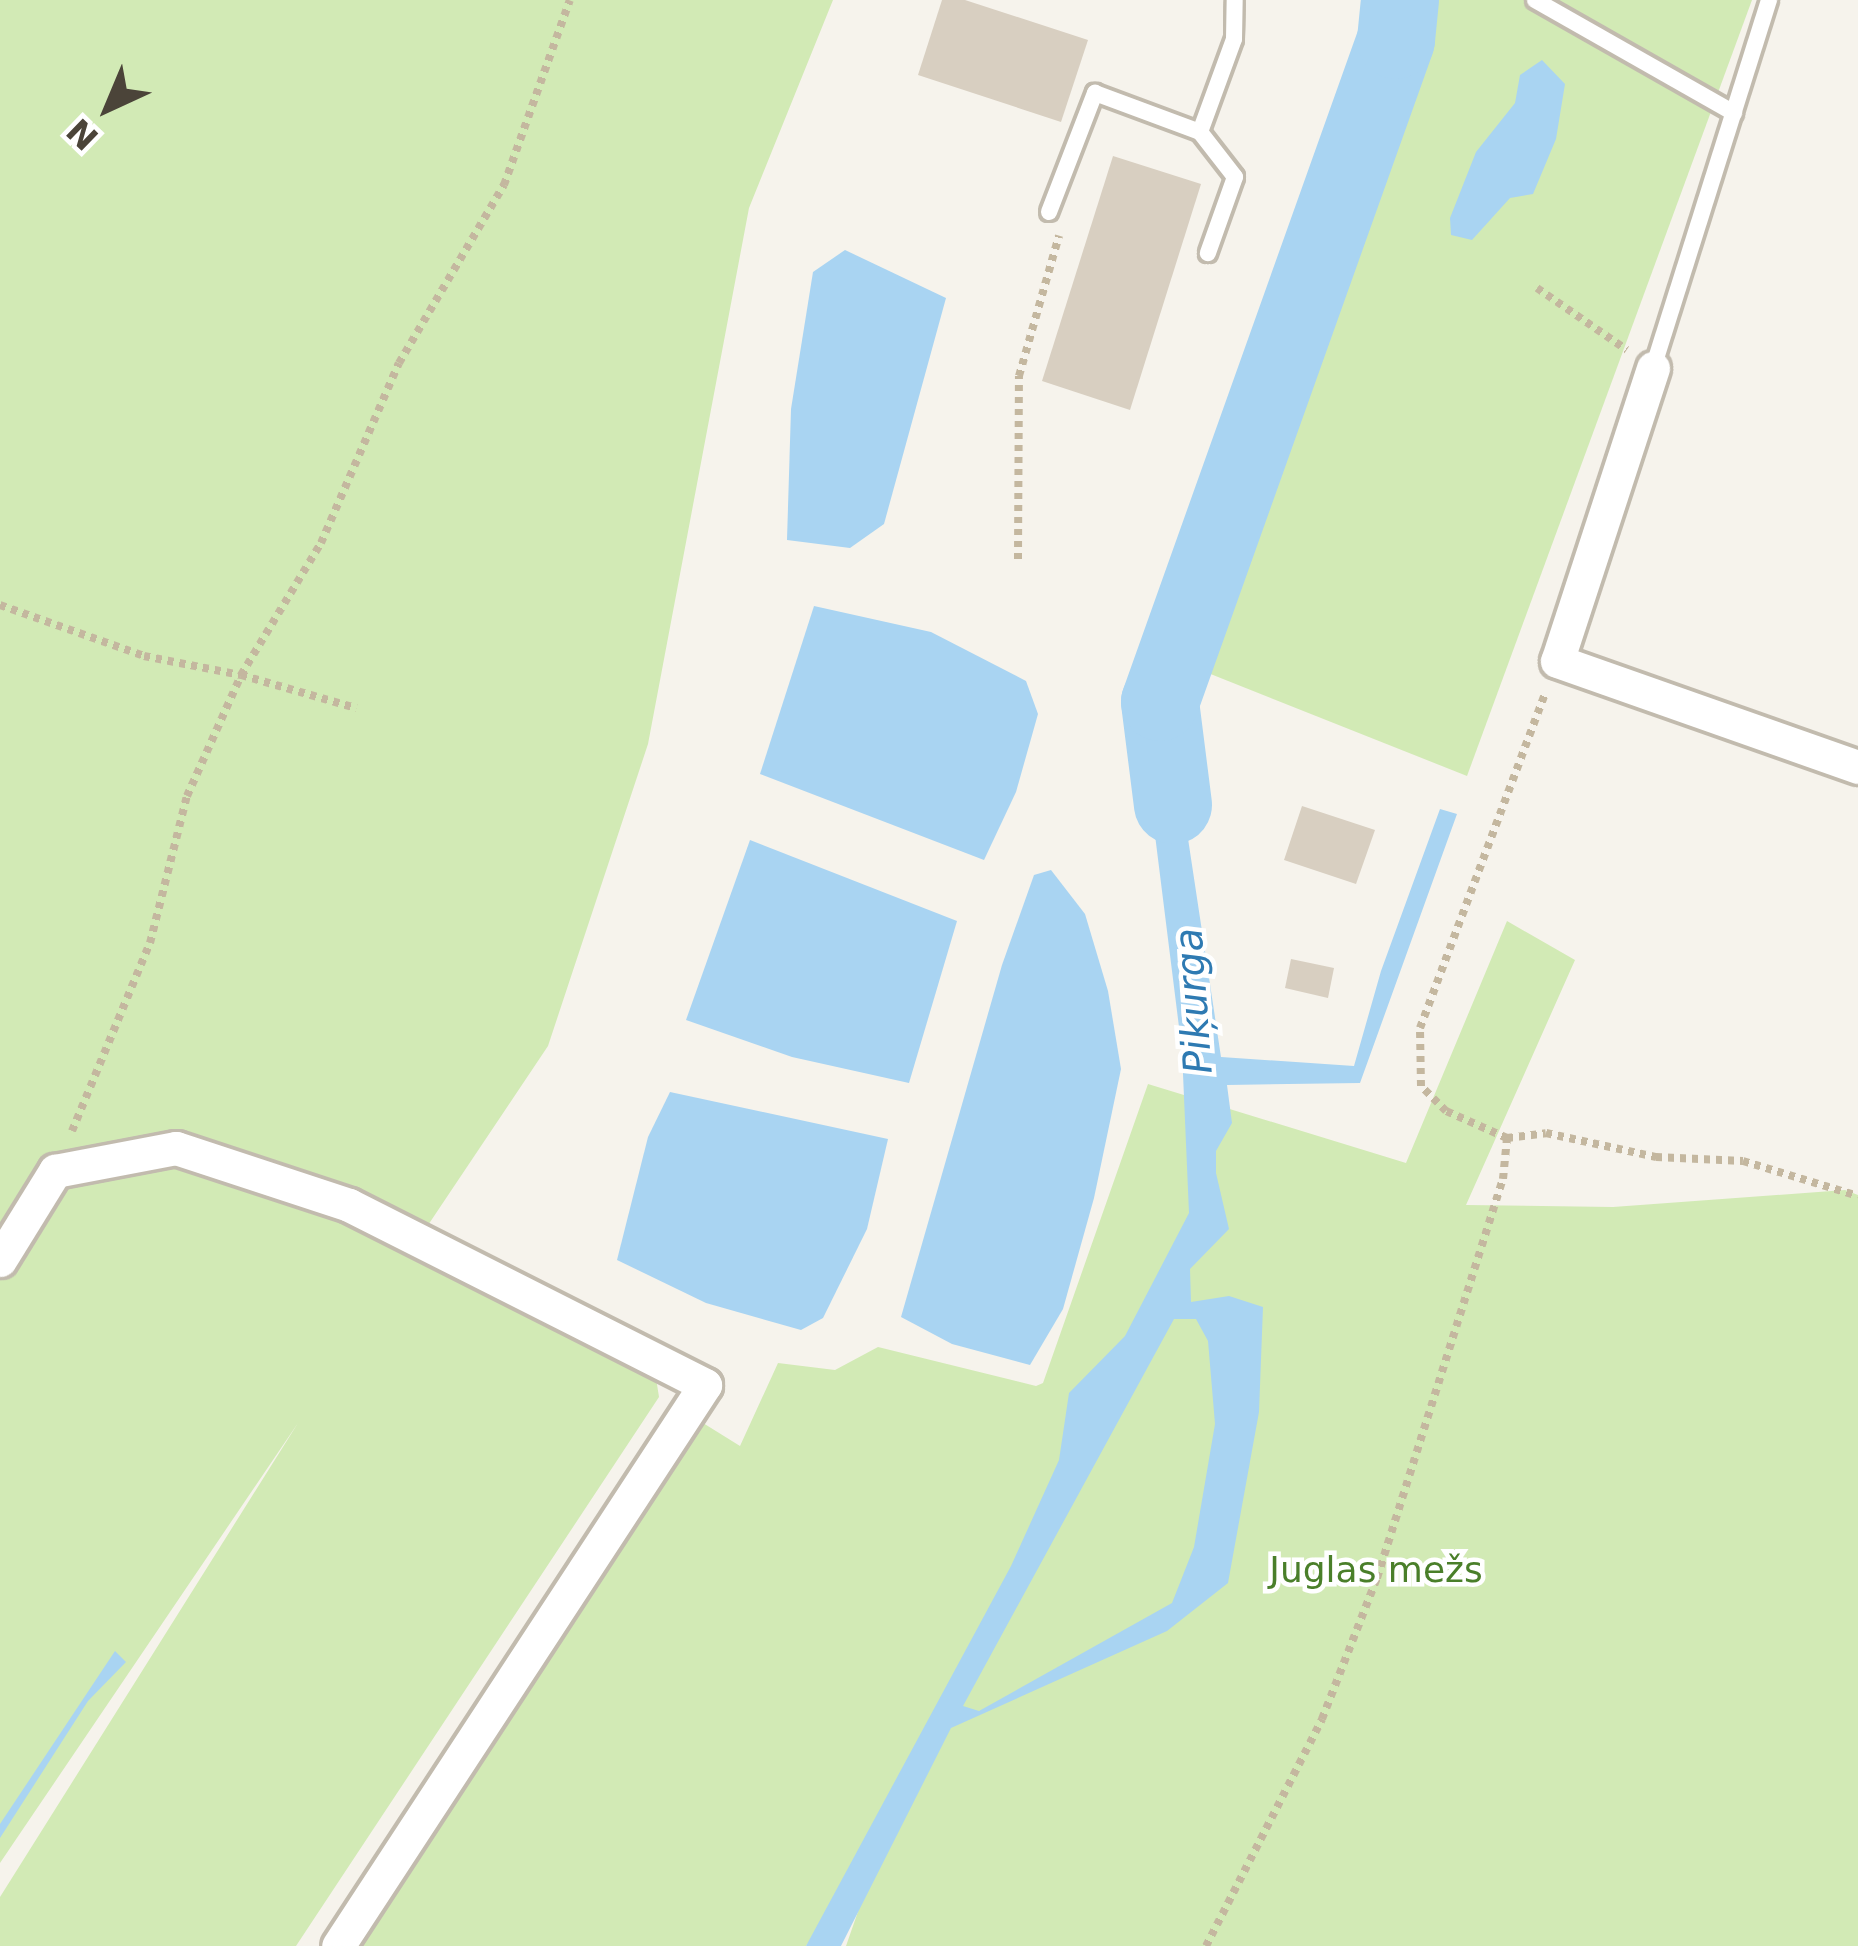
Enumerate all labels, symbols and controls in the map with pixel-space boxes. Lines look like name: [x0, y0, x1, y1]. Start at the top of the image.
north arrow: [48, 48, 168, 168]
text: N: [59, 111, 106, 158]
water label: Piķurga: [1166, 926, 1222, 1076]
park label: Juglas mežs: [1269, 1548, 1483, 1592]

